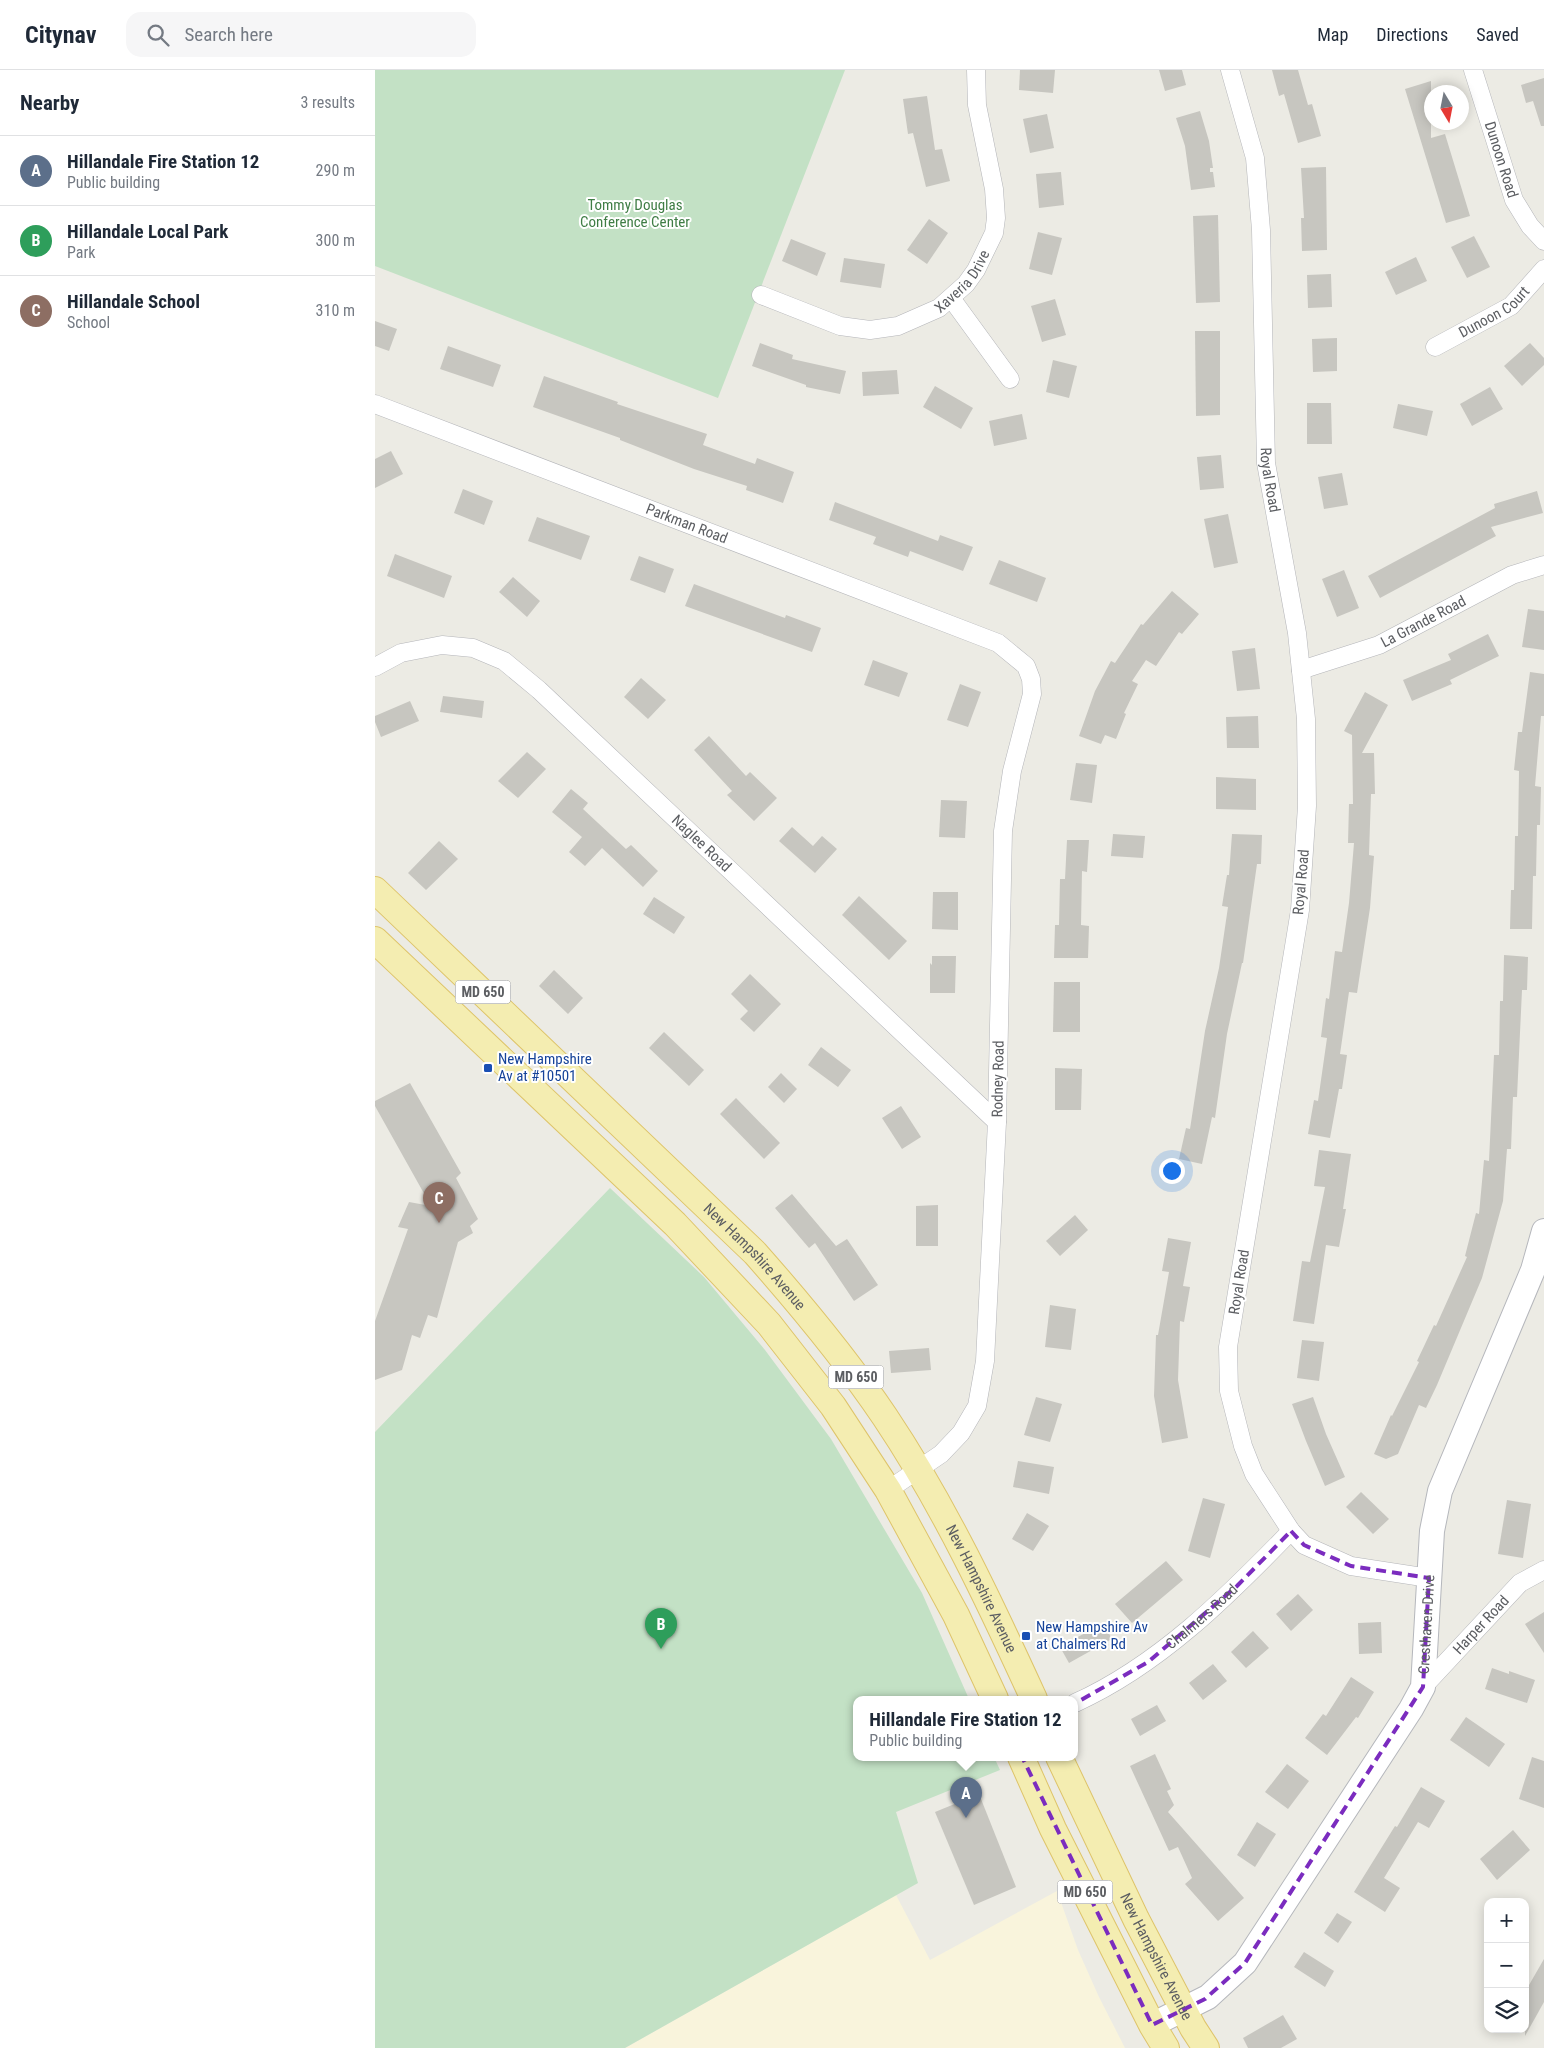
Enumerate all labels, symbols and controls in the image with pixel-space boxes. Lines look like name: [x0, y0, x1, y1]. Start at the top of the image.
search box: [126, 12, 476, 57]
text: Citynav: [25, 21, 96, 49]
icon: search: [144, 21, 172, 49]
text: Search here: [184, 23, 273, 46]
text: Map: [1317, 24, 1348, 45]
text: Directions: [1376, 24, 1448, 45]
text: Saved: [1476, 24, 1519, 45]
north arrow: [1424, 85, 1469, 130]
text: Nearby: [20, 91, 79, 115]
text: 3 results: [300, 93, 355, 112]
street label: Dunoon Road: [1481, 119, 1522, 200]
text: Hillandale Fire Station 12: [67, 150, 259, 173]
text: A: [31, 161, 41, 180]
text: 290 m: [316, 161, 355, 180]
text: Public building: [67, 173, 160, 192]
park label: Tommy Douglas Conference Center: [580, 196, 690, 231]
text: Hillandale Local Park: [67, 220, 228, 243]
text: B: [32, 231, 40, 250]
text: 300 m: [316, 231, 355, 250]
text: Park: [67, 243, 96, 262]
street label: Xaveria Drive: [931, 247, 993, 317]
street label: Dunoon Court: [1456, 283, 1533, 342]
text: Hillandale School: [67, 290, 200, 313]
text: C: [31, 301, 41, 320]
text: 310 m: [316, 301, 355, 320]
text: School: [67, 313, 110, 332]
street label: Royal Road: [1257, 447, 1284, 514]
street label: Parkman Road: [643, 500, 730, 547]
street label: La Grande Road: [1378, 592, 1469, 651]
street label: Naglee Road: [668, 811, 735, 876]
street label: Royal Road: [1289, 848, 1313, 916]
road number: MD 650: [455, 980, 511, 1004]
street label: Rodney Road: [988, 1040, 1008, 1118]
place label: New Hampshire Av at #10501: [498, 1050, 592, 1085]
marker: New Hampshire Av at #10501: [482, 1062, 494, 1074]
your location: [1159, 1158, 1185, 1184]
pin: C: [423, 1182, 455, 1223]
street label: New Hampshire Avenue: [700, 1200, 809, 1314]
street label: Royal Road: [1225, 1248, 1253, 1316]
road number: MD 650: [829, 1365, 883, 1388]
street label: New Hampshire Avenue: [942, 1522, 1020, 1656]
street label: Cresthaven Drive: [1415, 1574, 1438, 1675]
street label: Chalmers Road: [1162, 1580, 1242, 1653]
street label: Harper Road: [1449, 1592, 1513, 1658]
pin: B: [645, 1608, 677, 1649]
place label: New Hampshire Av at Chalmers Rd: [1036, 1618, 1148, 1653]
marker: New Hampshire Av at Chalmers Rd: [1020, 1630, 1032, 1642]
popup: [853, 1696, 1078, 1761]
text: Hillandale Fire Station 12: [869, 1708, 1062, 1731]
text: Public building: [869, 1731, 962, 1750]
pin: A: [950, 1777, 982, 1818]
road number: MD 650: [1057, 1880, 1113, 1904]
street label: New Hampshire Avenue: [1116, 1890, 1196, 2023]
map controls: [1484, 1898, 1529, 2033]
button: +: [1484, 1898, 1529, 1943]
button: −: [1484, 1943, 1529, 1988]
button: layers: [1484, 1988, 1529, 2033]

